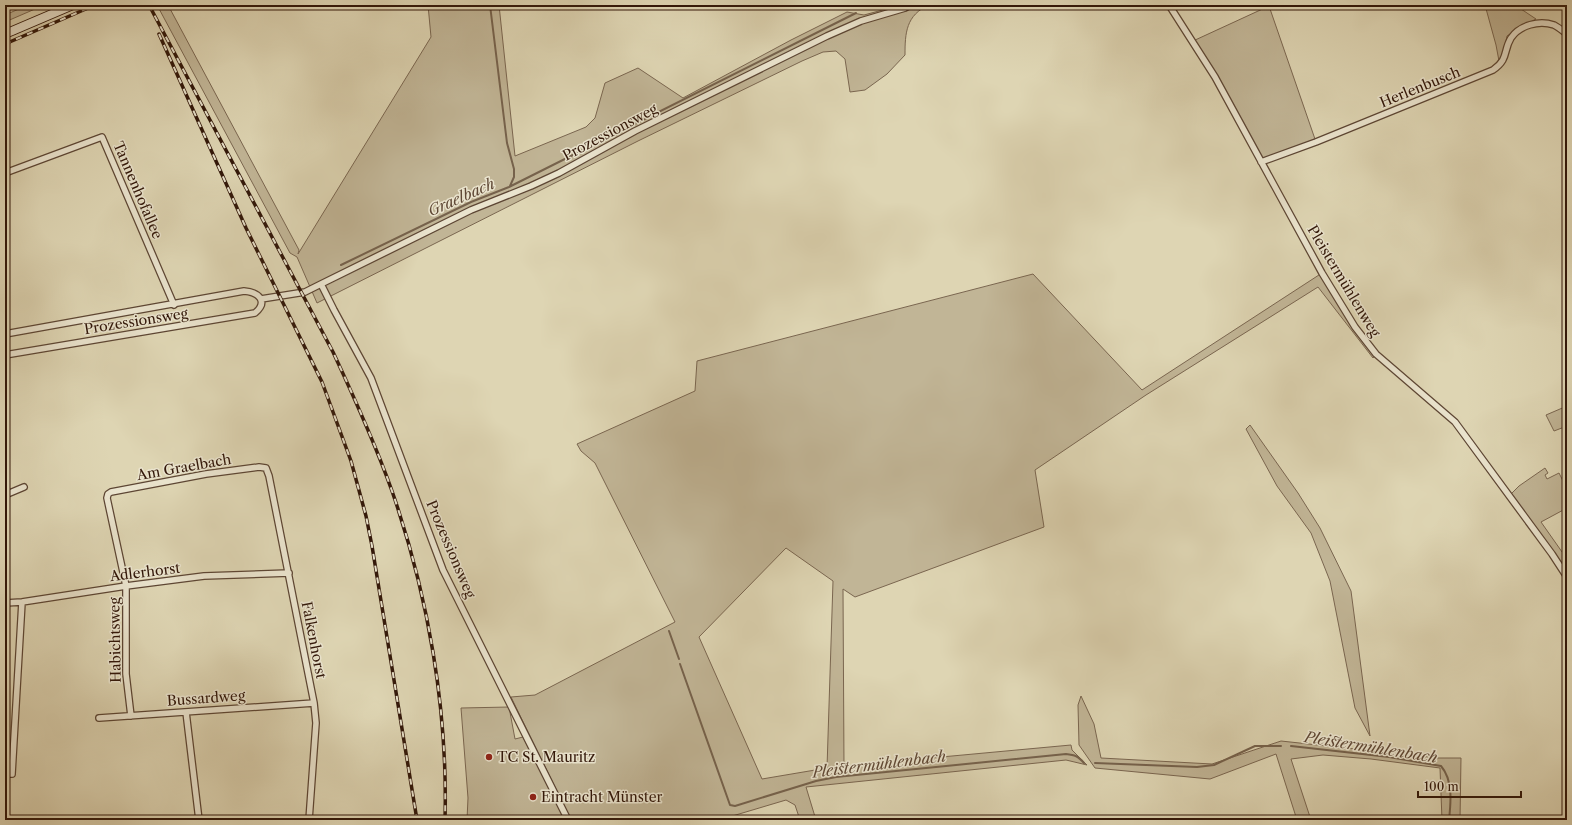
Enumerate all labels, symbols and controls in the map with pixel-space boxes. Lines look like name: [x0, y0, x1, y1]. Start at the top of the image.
street label: Herlenbusch: [1377, 63, 1463, 111]
street label: Prozessionsweg: [559, 99, 661, 165]
street label: Tannenhofallee: [109, 138, 167, 242]
water label: Graelbach: [425, 174, 497, 220]
street label: Pleistermühlenweg: [1304, 222, 1385, 341]
street label: Prozessionsweg: [83, 304, 190, 338]
street label: Am Graelbach: [134, 450, 233, 484]
street label: Prozessionsweg: [422, 497, 480, 601]
street label: Adlerhorst: [108, 559, 181, 585]
street label: Habichtsweg: [105, 596, 125, 683]
street label: Falkenhorst: [298, 600, 330, 680]
street label: Bussardweg: [166, 686, 246, 710]
water label: Pleistermühlenbach: [1302, 727, 1439, 767]
water label: Pleistermühlenbach: [810, 746, 947, 782]
place label: TC St. Mauritz: [497, 748, 595, 766]
marker: TC St. Mauritz: [484, 752, 494, 762]
scale bar: [1418, 773, 1521, 799]
text: 100 m: [1424, 779, 1459, 794]
place label: Eintracht Münster: [541, 788, 663, 806]
marker: Eintracht Münster: [528, 792, 538, 802]

